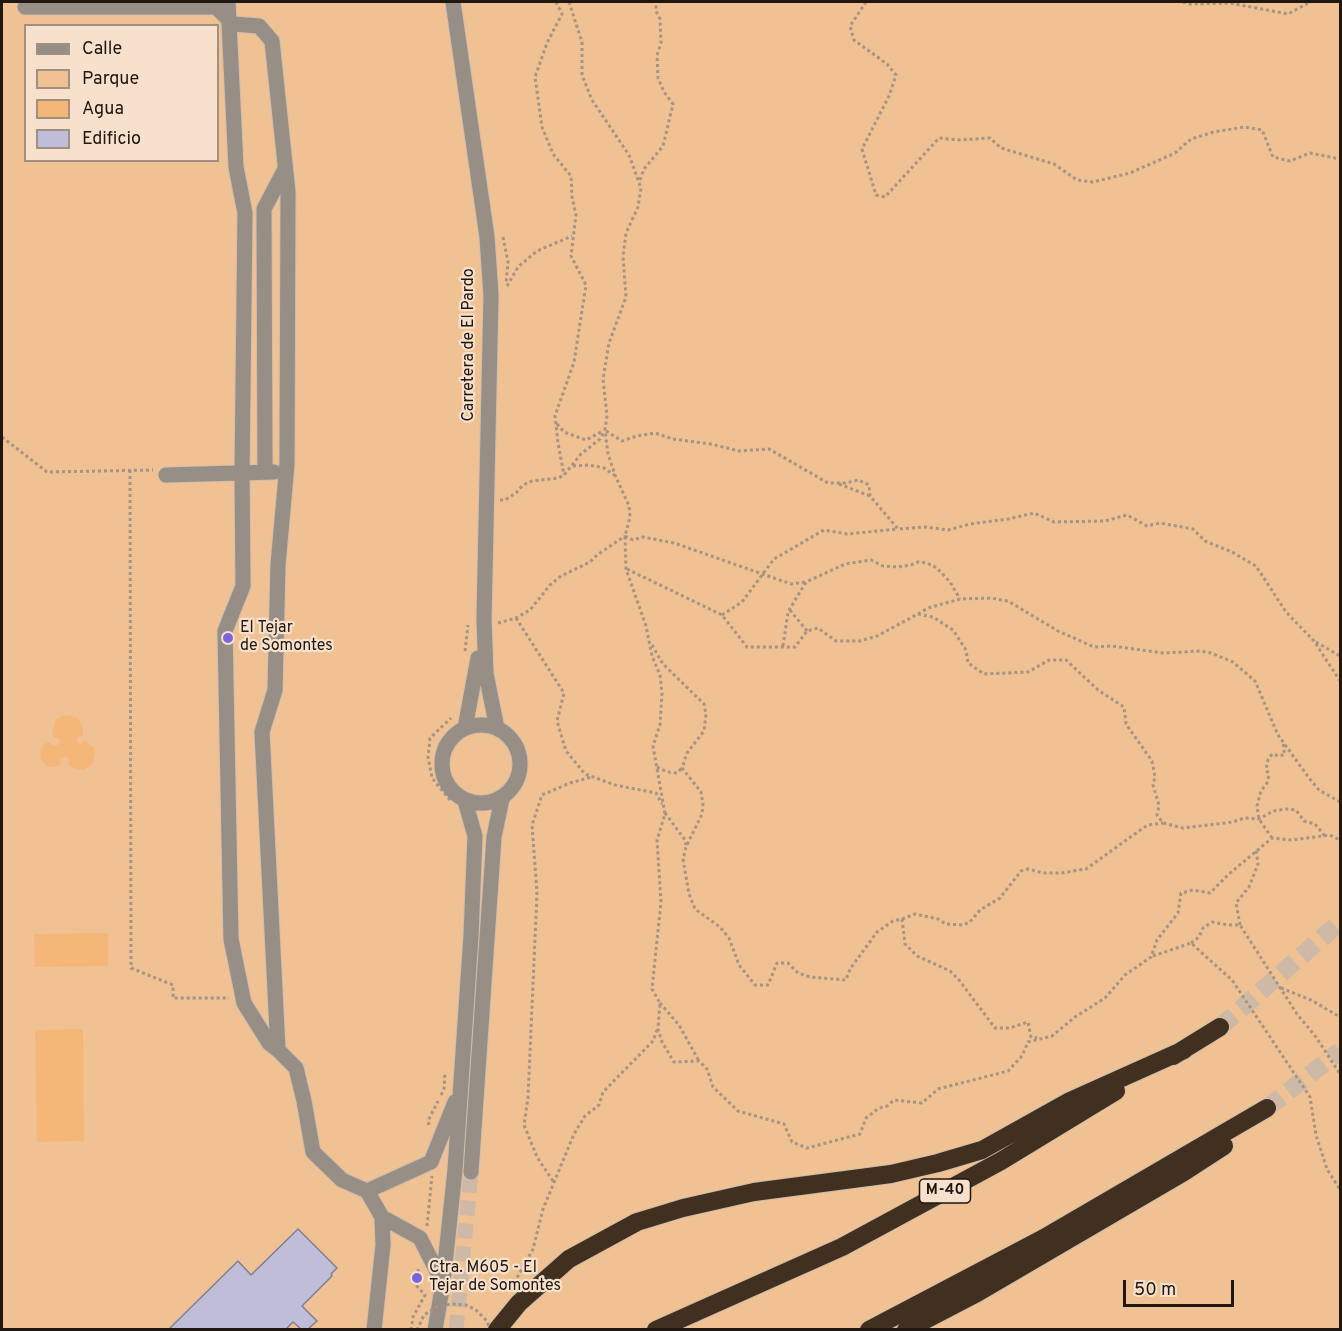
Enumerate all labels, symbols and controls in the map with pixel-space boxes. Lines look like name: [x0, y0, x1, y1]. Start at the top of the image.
legend: [24, 24, 219, 162]
text: Calle: [82, 38, 122, 61]
text: Parque: [82, 68, 139, 91]
text: Agua: [82, 98, 124, 121]
text: Edificio: [82, 128, 141, 151]
street label: Carretera de El Pardo: [460, 268, 480, 422]
place label: El Tejar de Somontes: [240, 619, 333, 657]
marker: El Tejar de Somontes: [221, 631, 235, 645]
road number: M-40: [920, 1179, 970, 1203]
place label: Ctra. M605 - El Tejar de Somontes: [429, 1259, 561, 1297]
scale bar: [1126, 1268, 1237, 1306]
marker: Ctra. M605 - El Tejar de Somontes: [410, 1271, 424, 1285]
text: 50 m: [1134, 1279, 1176, 1302]

